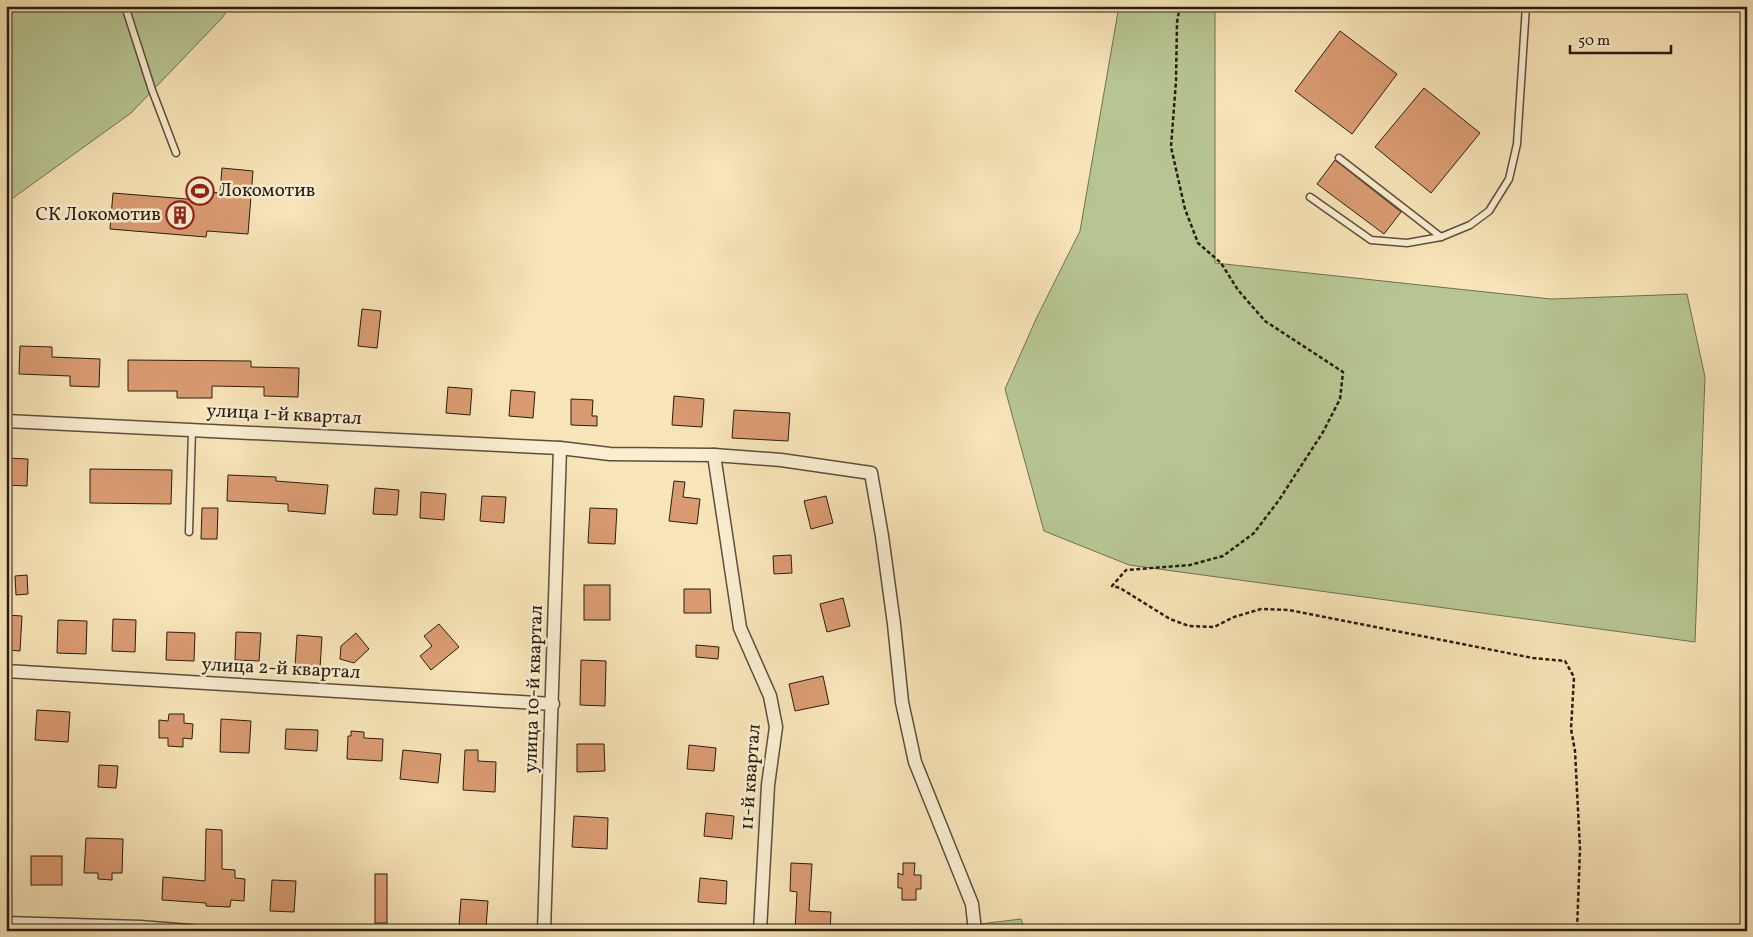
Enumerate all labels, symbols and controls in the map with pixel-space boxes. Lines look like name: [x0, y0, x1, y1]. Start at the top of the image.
scale bar: [1570, 22, 1672, 54]
text: 50 m: [1578, 31, 1610, 52]
sports icon: Локомотив: [185, 176, 215, 206]
place label: Локомотив: [219, 178, 315, 204]
building icon: СК Локомотив: [165, 200, 195, 230]
place label: СК Локомотив: [36, 202, 161, 228]
street label: улица 1-й квартал: [206, 398, 362, 432]
street label: улица 10-й квартал: [518, 604, 550, 774]
street label: улица 2-й квартал: [201, 652, 361, 686]
street label: 11-й квартал: [734, 723, 768, 831]

